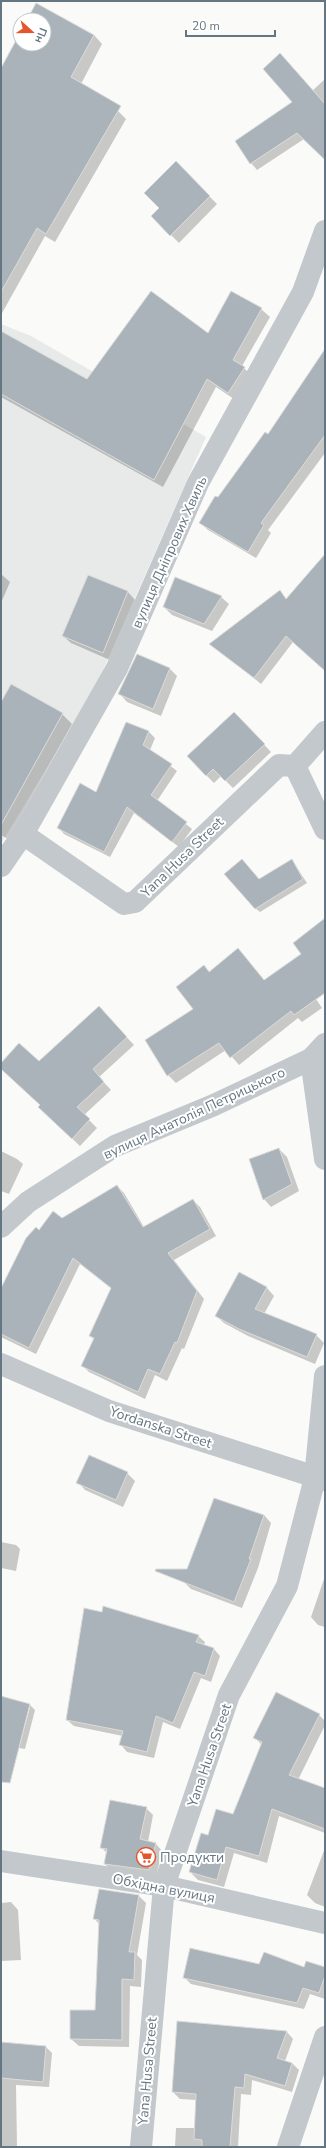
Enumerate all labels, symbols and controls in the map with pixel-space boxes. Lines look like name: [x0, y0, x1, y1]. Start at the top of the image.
north arrow: [12, 12, 52, 52]
scale bar: [186, 12, 275, 38]
text: 20 m: [192, 18, 220, 34]
text: Пн: [31, 26, 51, 45]
street label: вулиця Дніпрових Хвиль: [127, 473, 212, 631]
street label: Yana Husa Street: [136, 813, 228, 902]
street label: вулиця Анатолія Петрицького: [100, 1063, 288, 1164]
street label: Yordanska Street: [106, 1402, 214, 1453]
street label: Yana Husa Street: [183, 1701, 236, 1810]
supermarket icon: Продукти: [135, 1846, 157, 1868]
place label: Продукти: [160, 1848, 224, 1867]
street label: Обхідна вулиця: [111, 1869, 217, 1908]
street label: Yana Husa Street: [133, 2016, 162, 2127]

